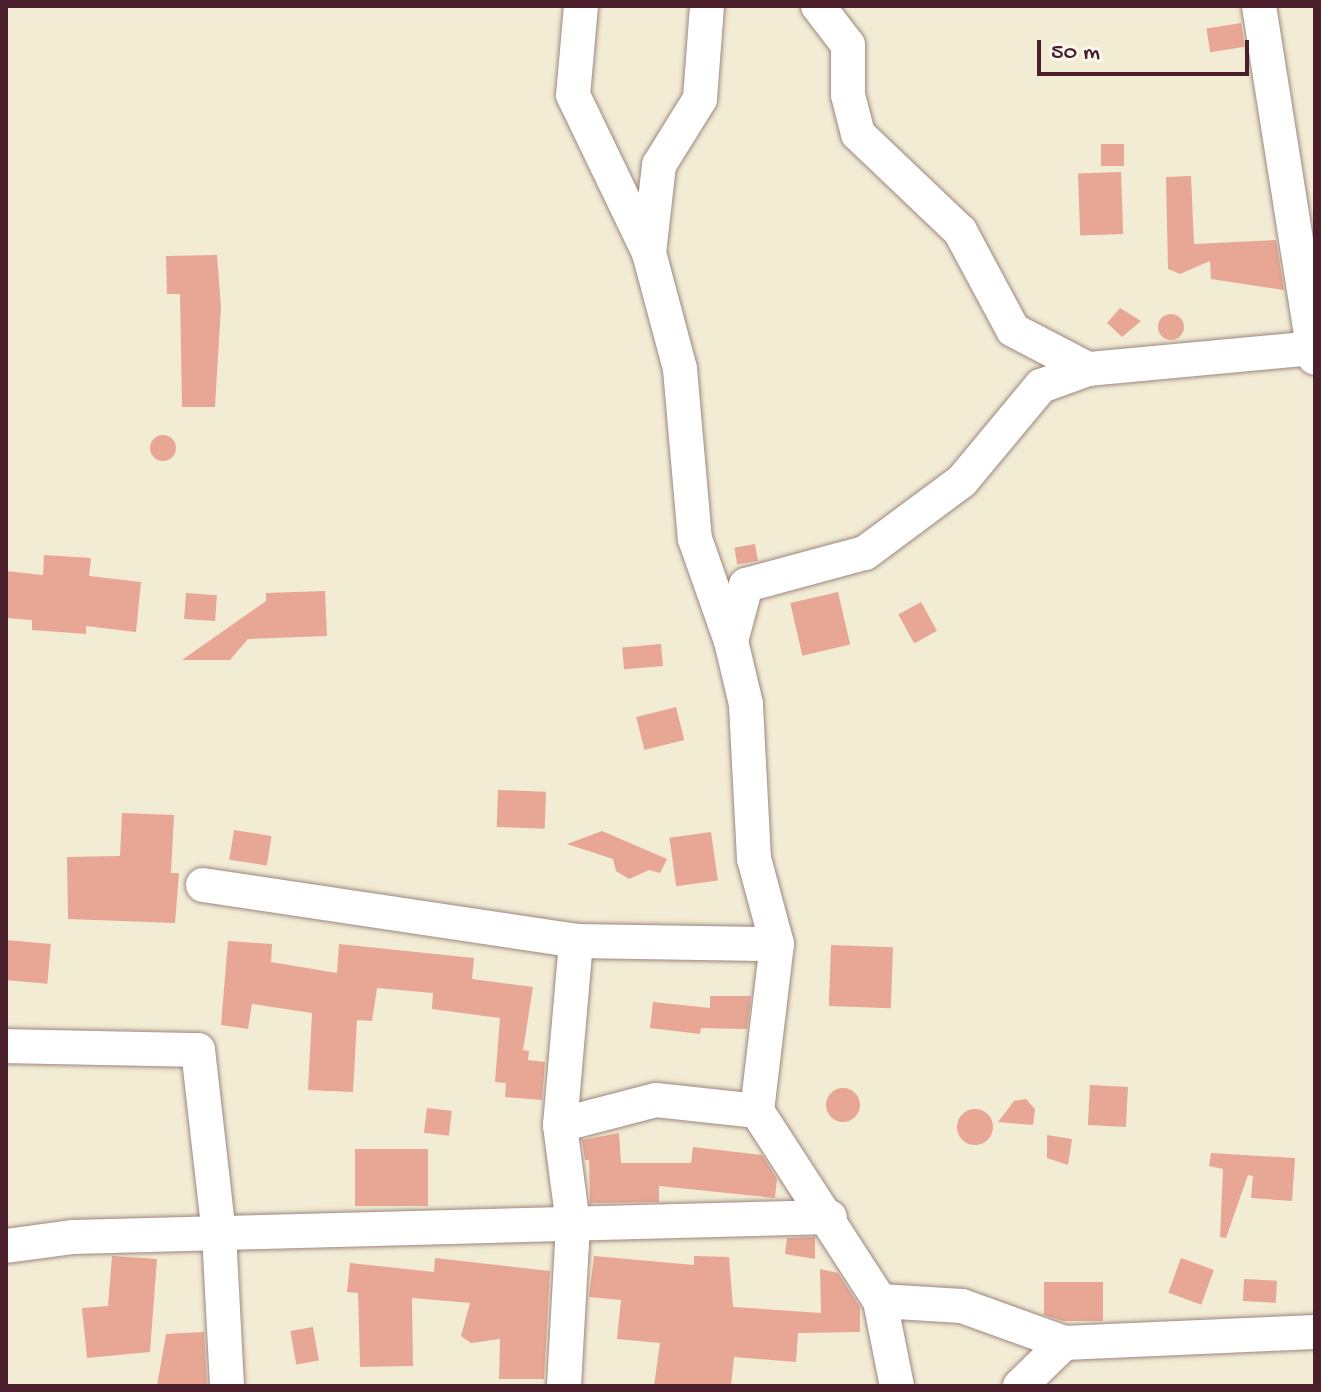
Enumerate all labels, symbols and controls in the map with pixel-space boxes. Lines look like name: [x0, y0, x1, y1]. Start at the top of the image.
scale bar: [1041, 24, 1253, 74]
text: 50 m: [1051, 39, 1100, 68]

